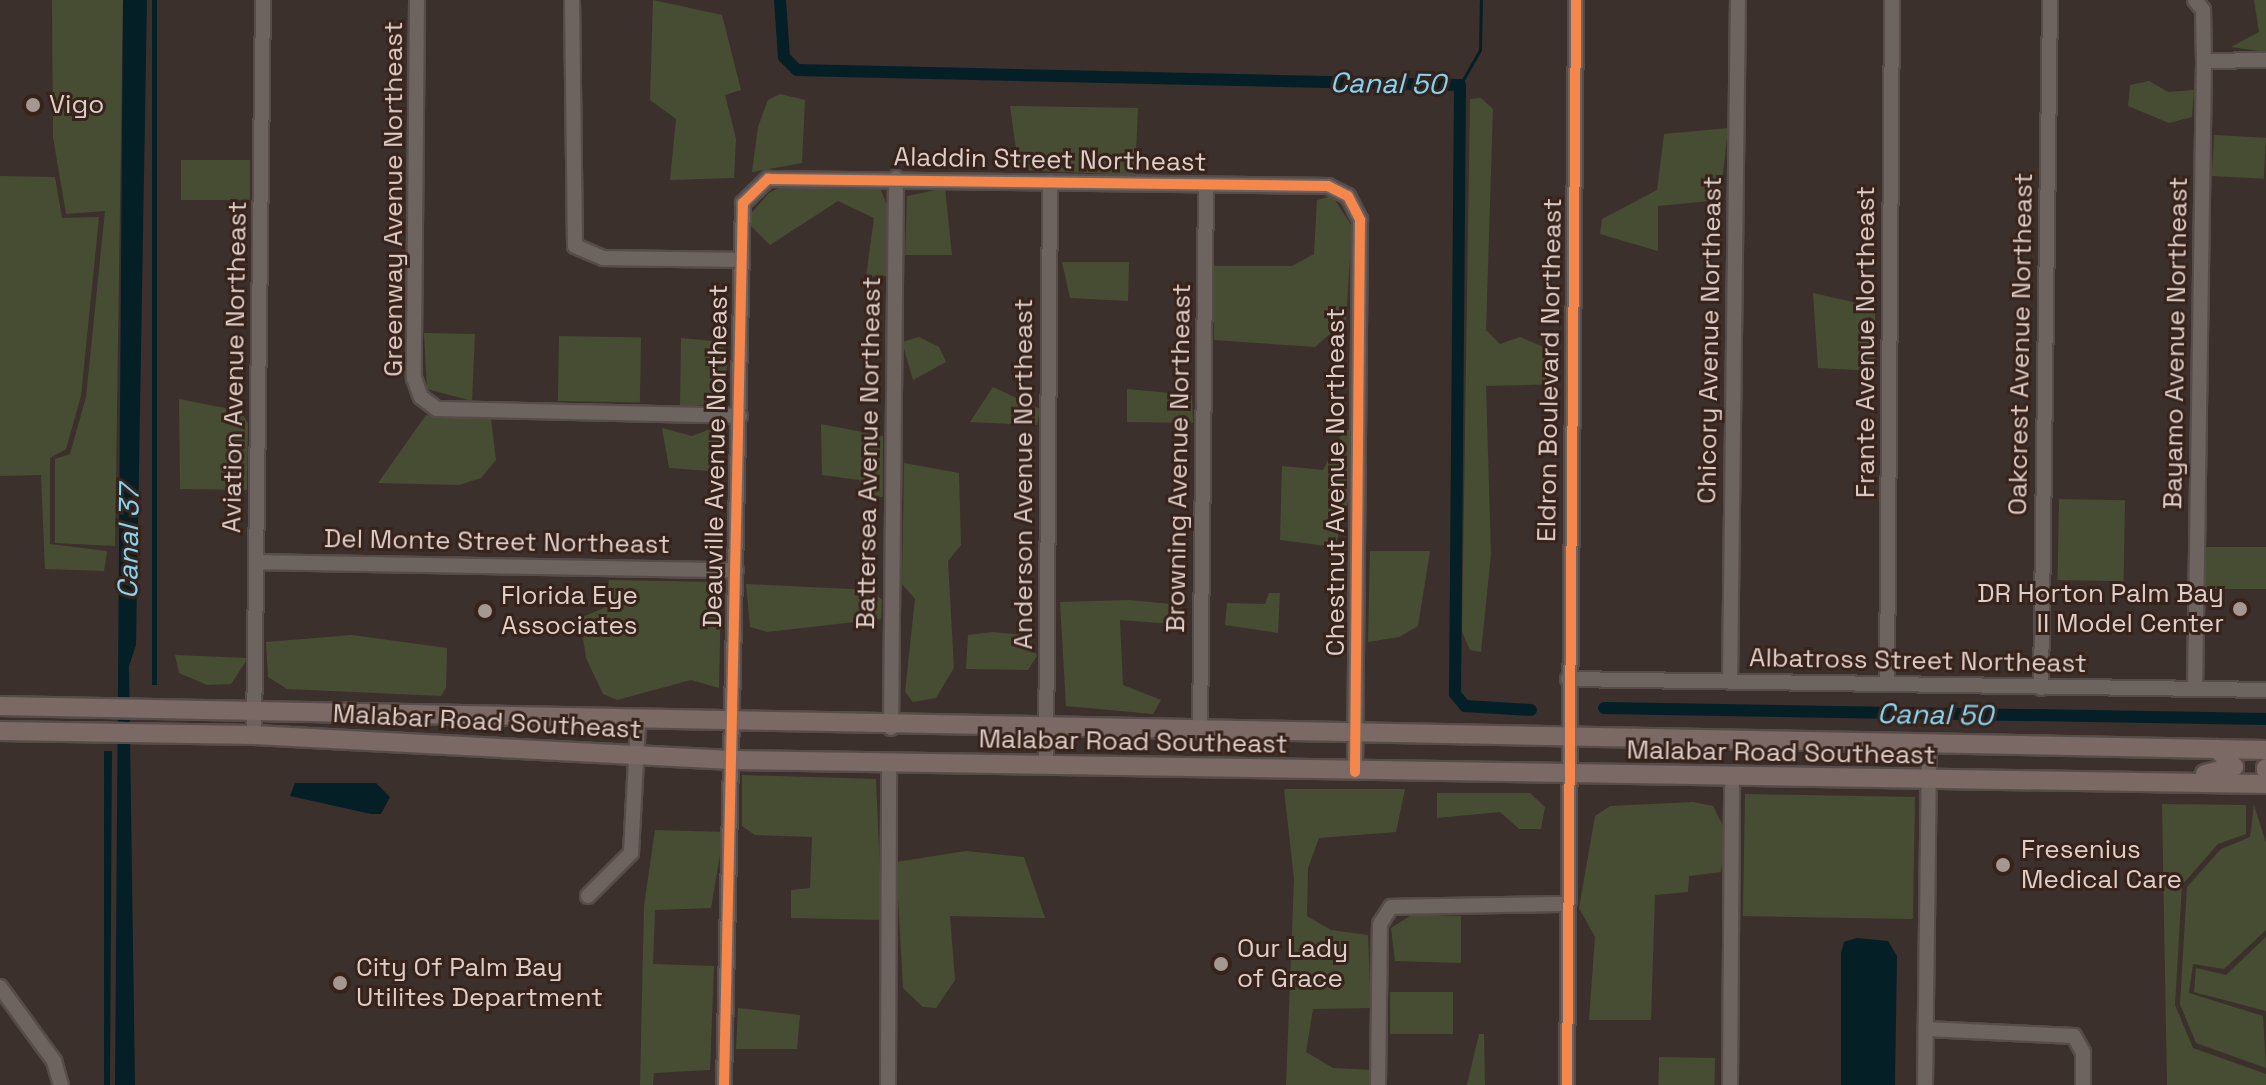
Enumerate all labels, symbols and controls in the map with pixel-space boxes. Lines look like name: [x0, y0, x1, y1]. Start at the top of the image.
street label: Greenway Avenue Northeast: [378, 21, 410, 377]
water label: Canal 50: [1330, 65, 1446, 101]
place label: Vigo: [49, 89, 104, 121]
marker: Vigo: [24, 96, 42, 114]
street label: Aladdin Street Northeast: [893, 142, 1207, 178]
street label: Oakcrest Avenue Northeast: [2002, 172, 2040, 516]
street label: Chicory Avenue Northeast: [1692, 176, 1728, 504]
street label: Bayamo Avenue Northeast: [2157, 176, 2195, 510]
street label: Frante Avenue Northeast: [1850, 186, 1882, 498]
street label: Eldron Boulevard Northeast: [1531, 198, 1569, 542]
street label: Aviation Avenue Northeast: [217, 200, 253, 534]
street label: Battersea Avenue Northeast: [850, 276, 888, 630]
street label: Browning Avenue Northeast: [1160, 283, 1198, 633]
street label: Deauville Avenue Northeast: [697, 284, 735, 628]
street label: Anderson Avenue Northeast: [1008, 298, 1040, 650]
street label: Chestnut Avenue Northeast: [1320, 308, 1352, 656]
water label: Canal 37: [110, 485, 146, 599]
street label: Del Monte Street Northeast: [324, 523, 670, 561]
place label: DR Horton Palm Bay II Model Center: [1977, 578, 2224, 640]
place label: Florida Eye Associates: [501, 580, 638, 642]
marker: DR Horton Palm Bay II Model Center: [2231, 600, 2249, 618]
marker: Florida Eye Associates: [476, 602, 494, 620]
street label: Albatross Street Northeast: [1749, 642, 2087, 680]
water label: Canal 50: [1877, 696, 1993, 732]
street label: Malabar Road Southeast: [332, 698, 642, 746]
street label: Malabar Road Southeast: [978, 724, 1288, 760]
street label: Malabar Road Southeast: [1626, 735, 1936, 771]
place label: Fresenius Medical Care: [2021, 834, 2182, 896]
marker: Fresenius Medical Care: [1992, 854, 2014, 876]
place label: Our Lady of Grace: [1237, 933, 1348, 994]
place label: City Of Palm Bay Utilites Department: [356, 952, 603, 1014]
marker: Our Lady of Grace: [1212, 955, 1230, 973]
marker: City Of Palm Bay Utilites Department: [331, 974, 349, 992]

